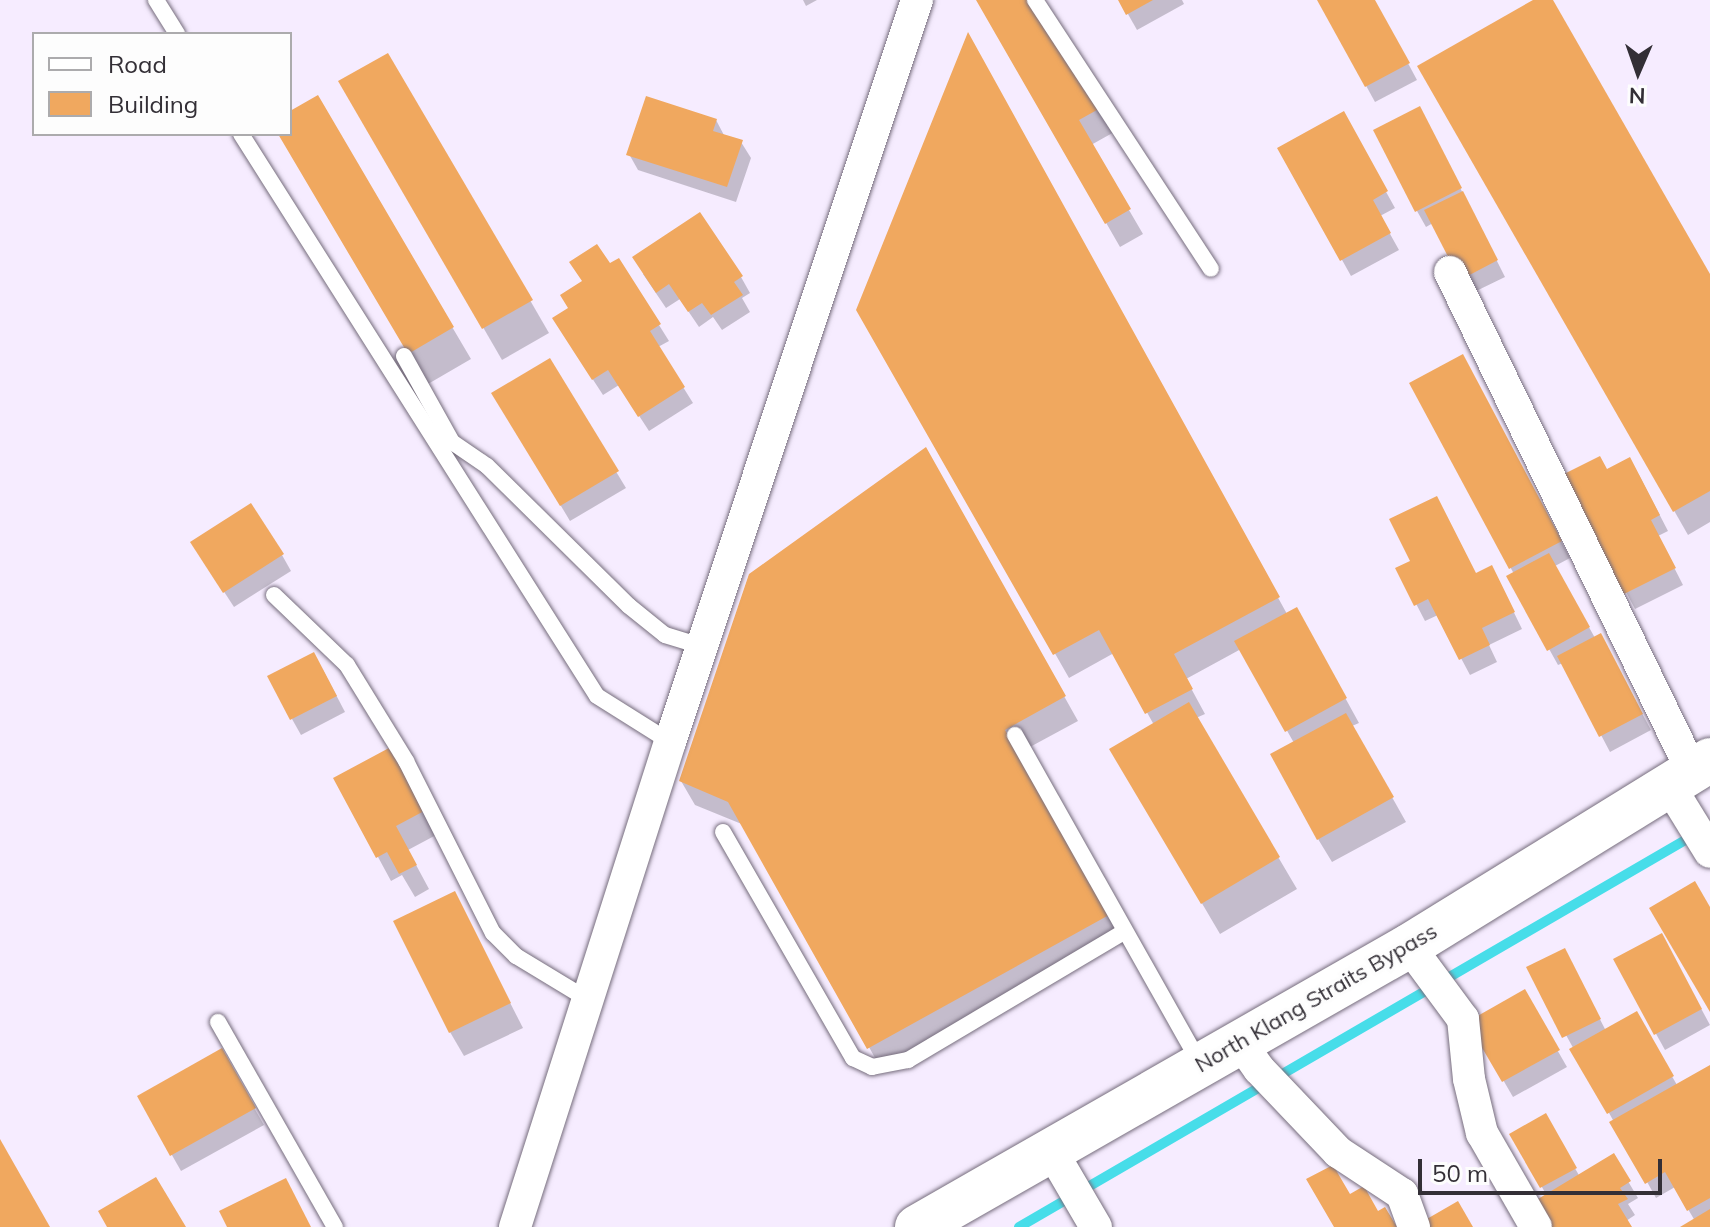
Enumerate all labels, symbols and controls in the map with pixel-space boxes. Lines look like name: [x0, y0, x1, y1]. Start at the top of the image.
legend: [32, 32, 292, 136]
north arrow: [1598, 32, 1678, 112]
text: Road: [108, 49, 167, 79]
text: N: [1628, 82, 1646, 110]
text: Building: [108, 89, 198, 119]
street label: North Klang Straits Bypass: [1190, 918, 1442, 1078]
scale bar: [1422, 1143, 1666, 1193]
text: 50 m: [1432, 1158, 1488, 1188]

